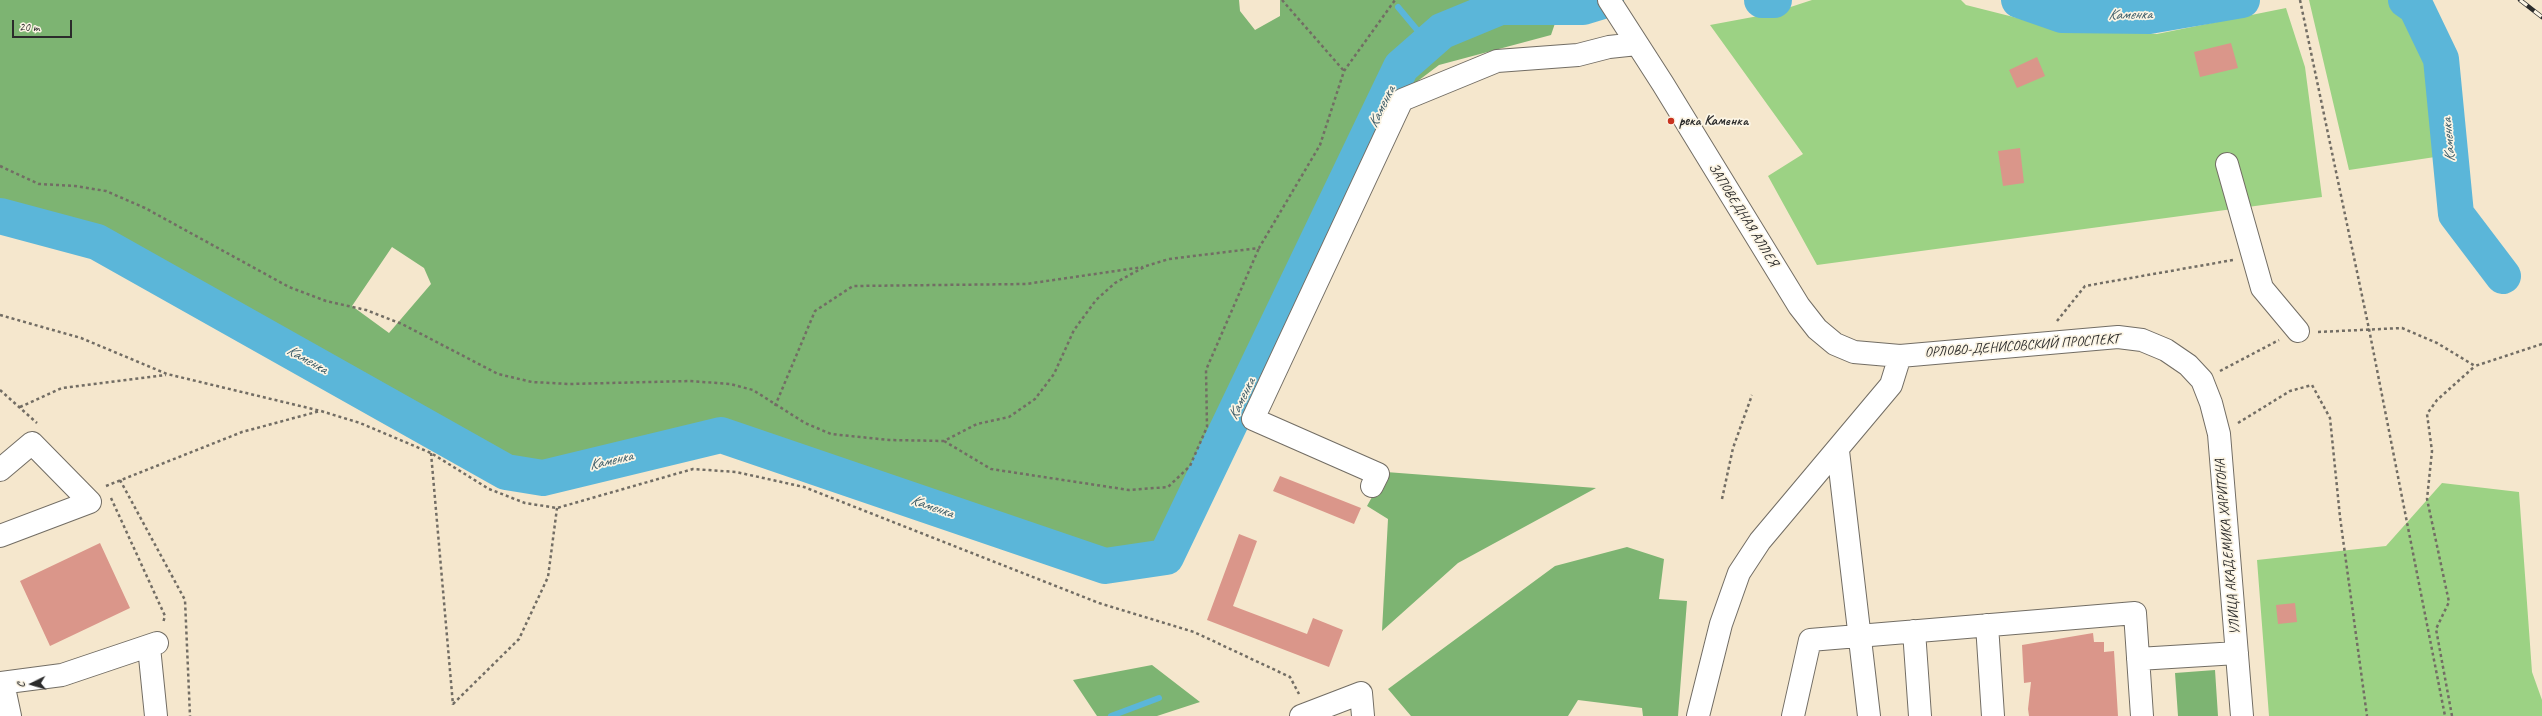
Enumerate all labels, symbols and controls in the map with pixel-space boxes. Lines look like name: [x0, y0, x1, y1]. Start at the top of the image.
water label: Каменка: [2108, 6, 2152, 24]
scale bar: [14, 12, 74, 38]
text: 20 m: [19, 19, 39, 35]
water label: Каменка: [1364, 83, 1400, 131]
place label: река Каменка: [1679, 113, 1748, 129]
marker: река Каменка: [1666, 116, 1676, 126]
water label: Каменка: [2438, 117, 2460, 163]
street label: ЗАПОВЕДНАЯ АЛЛЕЯ: [1704, 160, 1782, 270]
street label: ОРЛОВО-ДЕНИСОВСКИЙ ПРОСПЕКТ: [1924, 331, 2120, 361]
water label: Каменка: [283, 342, 331, 378]
water label: Каменка: [1224, 375, 1260, 423]
water label: Каменка: [588, 447, 634, 475]
street label: УЛИЦА АКАДЕМИКА ХАРИТОНА: [2212, 458, 2244, 636]
water label: Каменка: [908, 491, 956, 523]
north arrow: [12, 664, 52, 704]
text: С: [13, 682, 27, 688]

